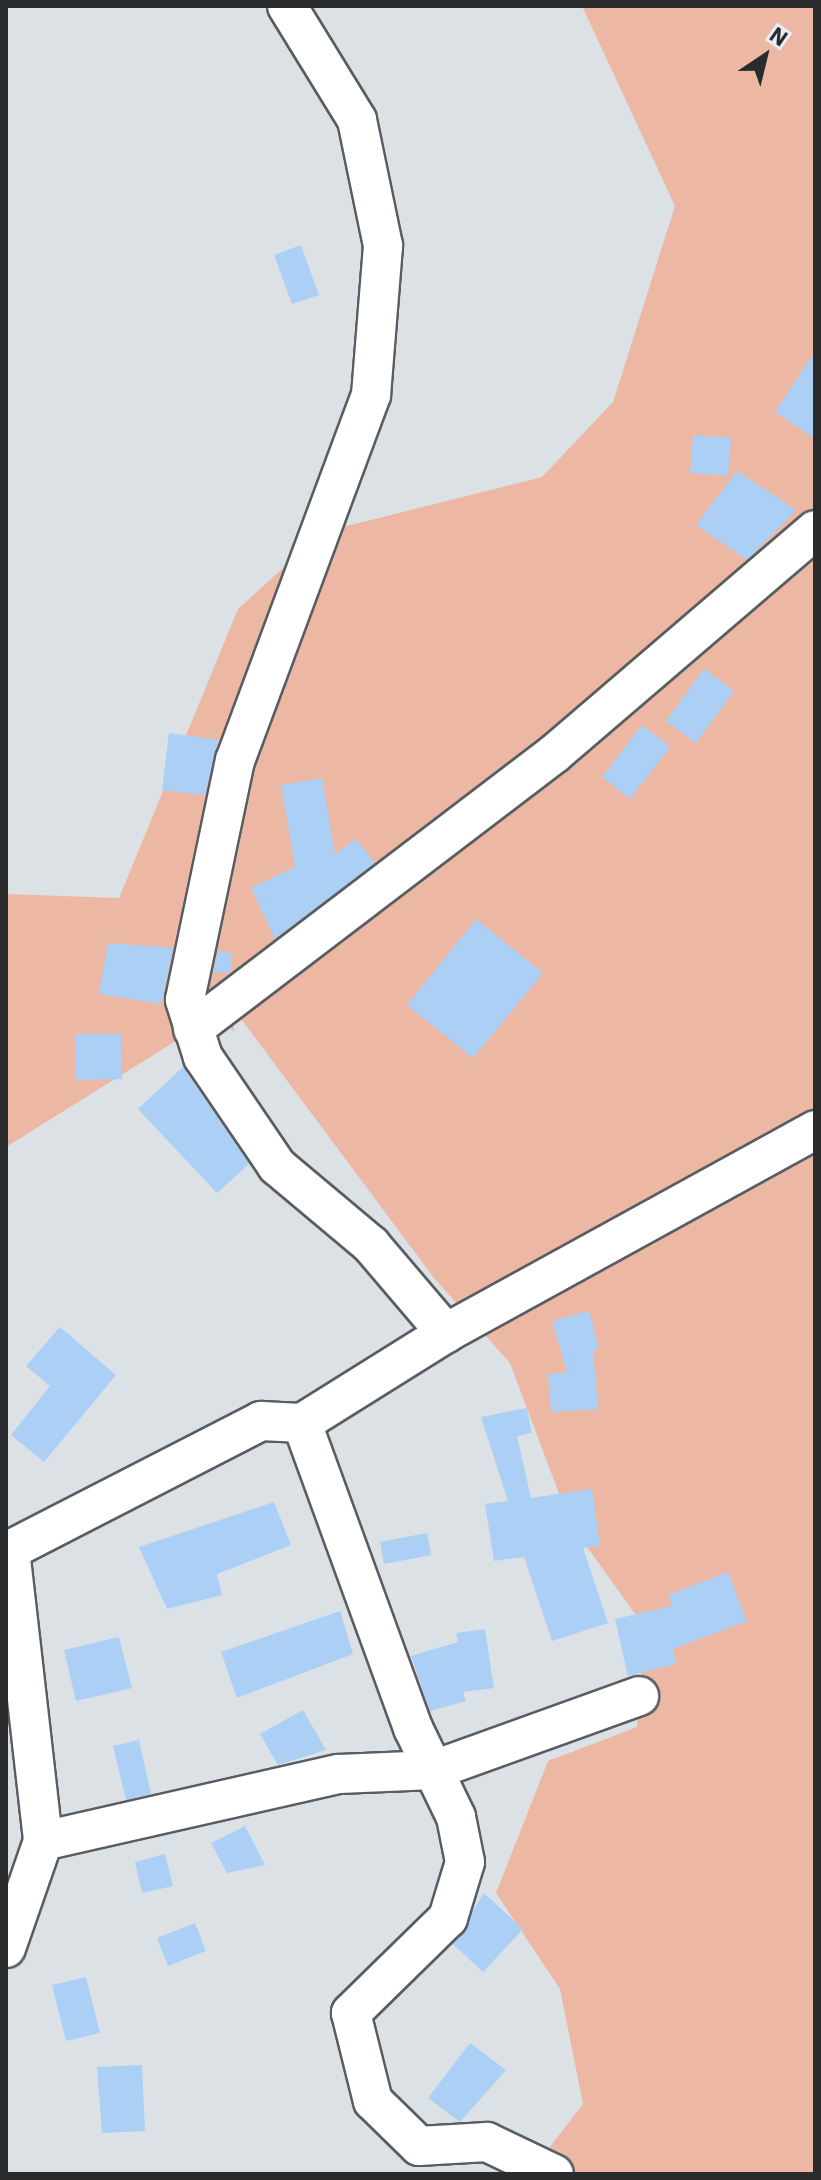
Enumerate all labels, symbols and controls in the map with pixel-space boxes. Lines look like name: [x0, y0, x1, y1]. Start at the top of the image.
north arrow: [725, 16, 805, 96]
text: N: [764, 19, 794, 52]

